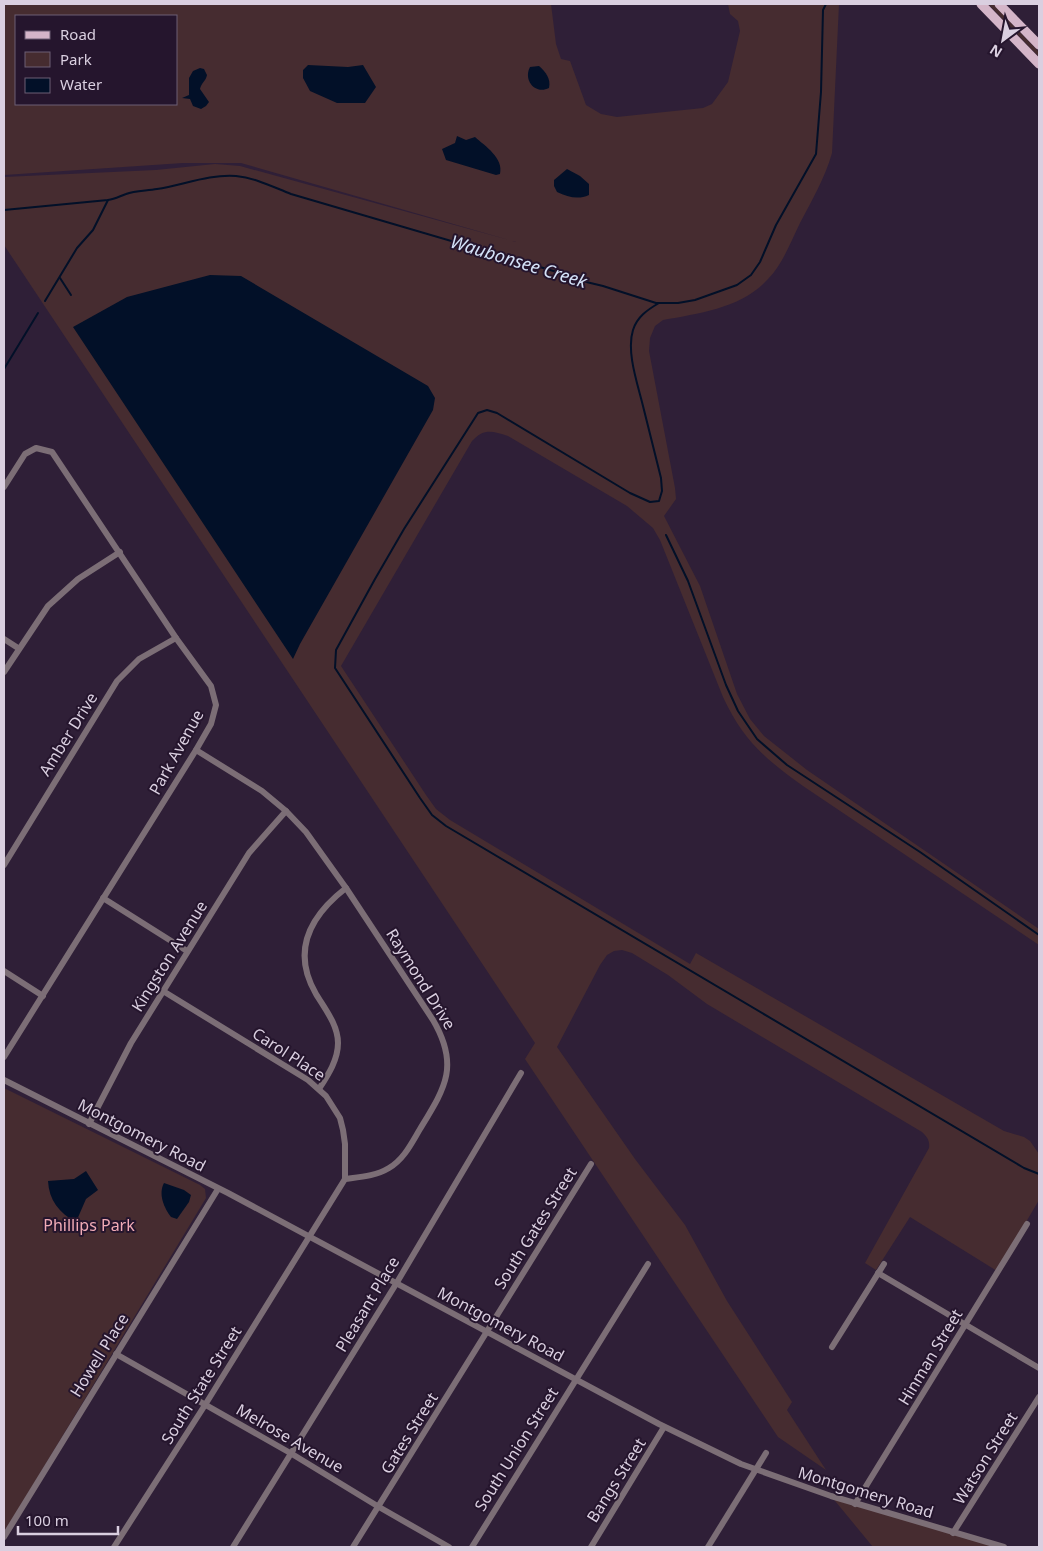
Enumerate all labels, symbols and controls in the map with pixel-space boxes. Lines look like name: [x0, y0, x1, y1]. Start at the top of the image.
legend: [15, 15, 178, 105]
north arrow: [978, 15, 1028, 65]
text: Road: [60, 24, 96, 44]
text: N: [986, 40, 1006, 63]
text: Park: [60, 49, 92, 69]
text: Water: [60, 74, 102, 94]
water label: Waubonsee Creek: [448, 229, 591, 293]
street label: Amber Drive: [34, 688, 102, 780]
street label: Park Avenue: [144, 705, 208, 799]
street label: Kingston Avenue: [126, 896, 212, 1016]
street label: Raymond Drive: [381, 924, 461, 1034]
street label: Carol Place: [248, 1022, 330, 1086]
street label: Montgomery Road: [74, 1093, 210, 1177]
street label: South Gates Street: [489, 1163, 582, 1293]
park label: Phillips Park: [43, 1214, 135, 1236]
street label: Pleasant Place: [330, 1252, 404, 1356]
street label: Montgomery Road: [434, 1281, 568, 1367]
street label: Hinman Street: [893, 1305, 967, 1409]
street label: Howell Place: [65, 1309, 133, 1401]
street label: South State Street: [156, 1322, 246, 1448]
street label: South Union Street: [469, 1383, 563, 1515]
street label: Gates Street: [375, 1388, 443, 1478]
street label: Melrose Avenue: [232, 1398, 348, 1478]
street label: Watson Street: [948, 1407, 1022, 1509]
street label: Bangs Street: [581, 1433, 651, 1526]
street label: Montgomery Road: [795, 1461, 937, 1523]
scale bar: [18, 1504, 118, 1536]
text: 100 m: [25, 1510, 69, 1530]

